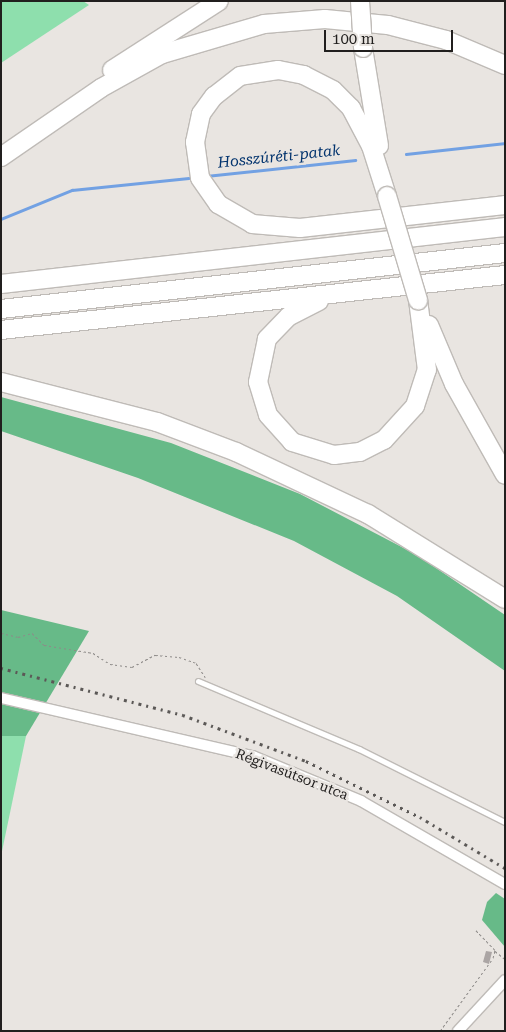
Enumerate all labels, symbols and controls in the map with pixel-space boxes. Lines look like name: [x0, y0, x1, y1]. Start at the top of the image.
scale bar: [326, 20, 455, 52]
text: 100 m: [332, 30, 375, 48]
water label: Hosszúréti-patak: [217, 142, 341, 172]
street label: Régivasútsor utca: [233, 745, 351, 803]

